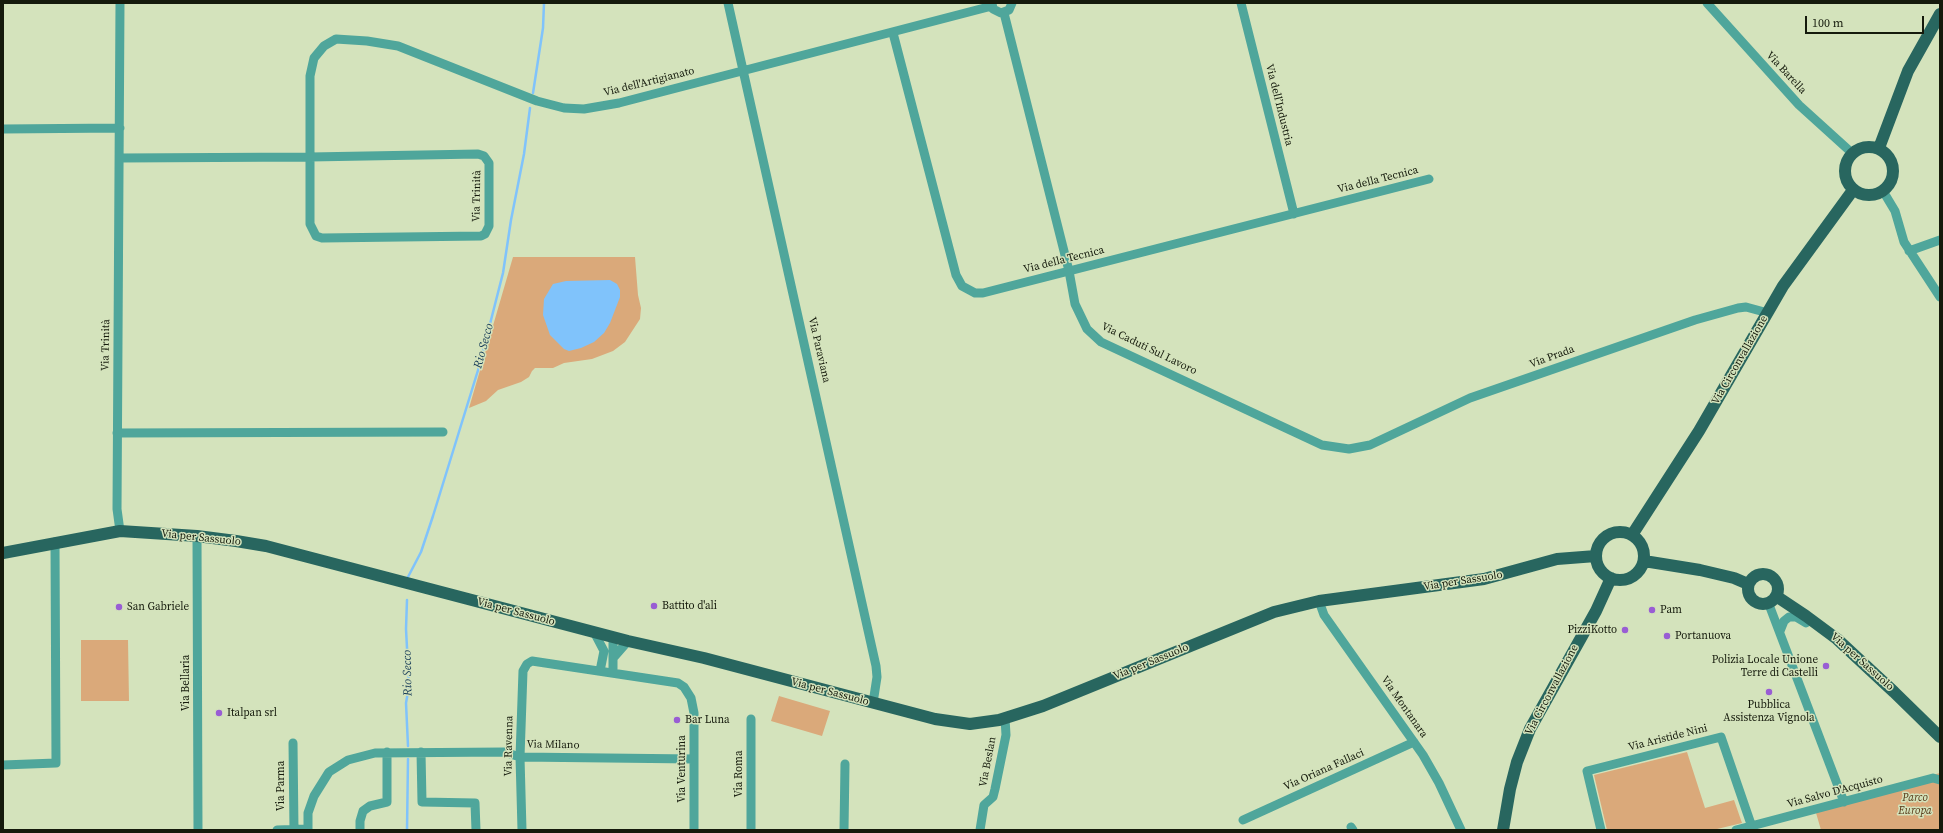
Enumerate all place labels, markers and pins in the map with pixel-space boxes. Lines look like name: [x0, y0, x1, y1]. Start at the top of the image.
place label: Battito d'ali: [662, 599, 717, 613]
place label: San Gabriele: [127, 600, 189, 614]
marker: Battito d'ali: [649, 601, 659, 611]
marker: San Gabriele: [114, 602, 124, 612]
place label: Pam: [1660, 603, 1682, 617]
marker: Pam: [1647, 605, 1657, 615]
place label: PizziKotto: [1567, 623, 1617, 637]
marker: PizziKotto: [1620, 625, 1630, 635]
place label: Portanuova: [1675, 629, 1731, 643]
marker: Portanuova: [1662, 631, 1672, 641]
place label: Polizia Locale Unione Terre di Castelli: [1712, 653, 1818, 679]
marker: Polizia Locale Unione Terre di Castelli: [1821, 661, 1831, 671]
marker: Pubblica Assistenza Vignola: [1764, 687, 1774, 697]
place label: Pubblica Assistenza Vignola: [1723, 698, 1815, 724]
place label: Italpan srl: [227, 706, 277, 720]
marker: Italpan srl: [214, 708, 224, 718]
place label: Bar Luna: [685, 713, 730, 727]
marker: Bar Luna: [672, 715, 682, 725]

